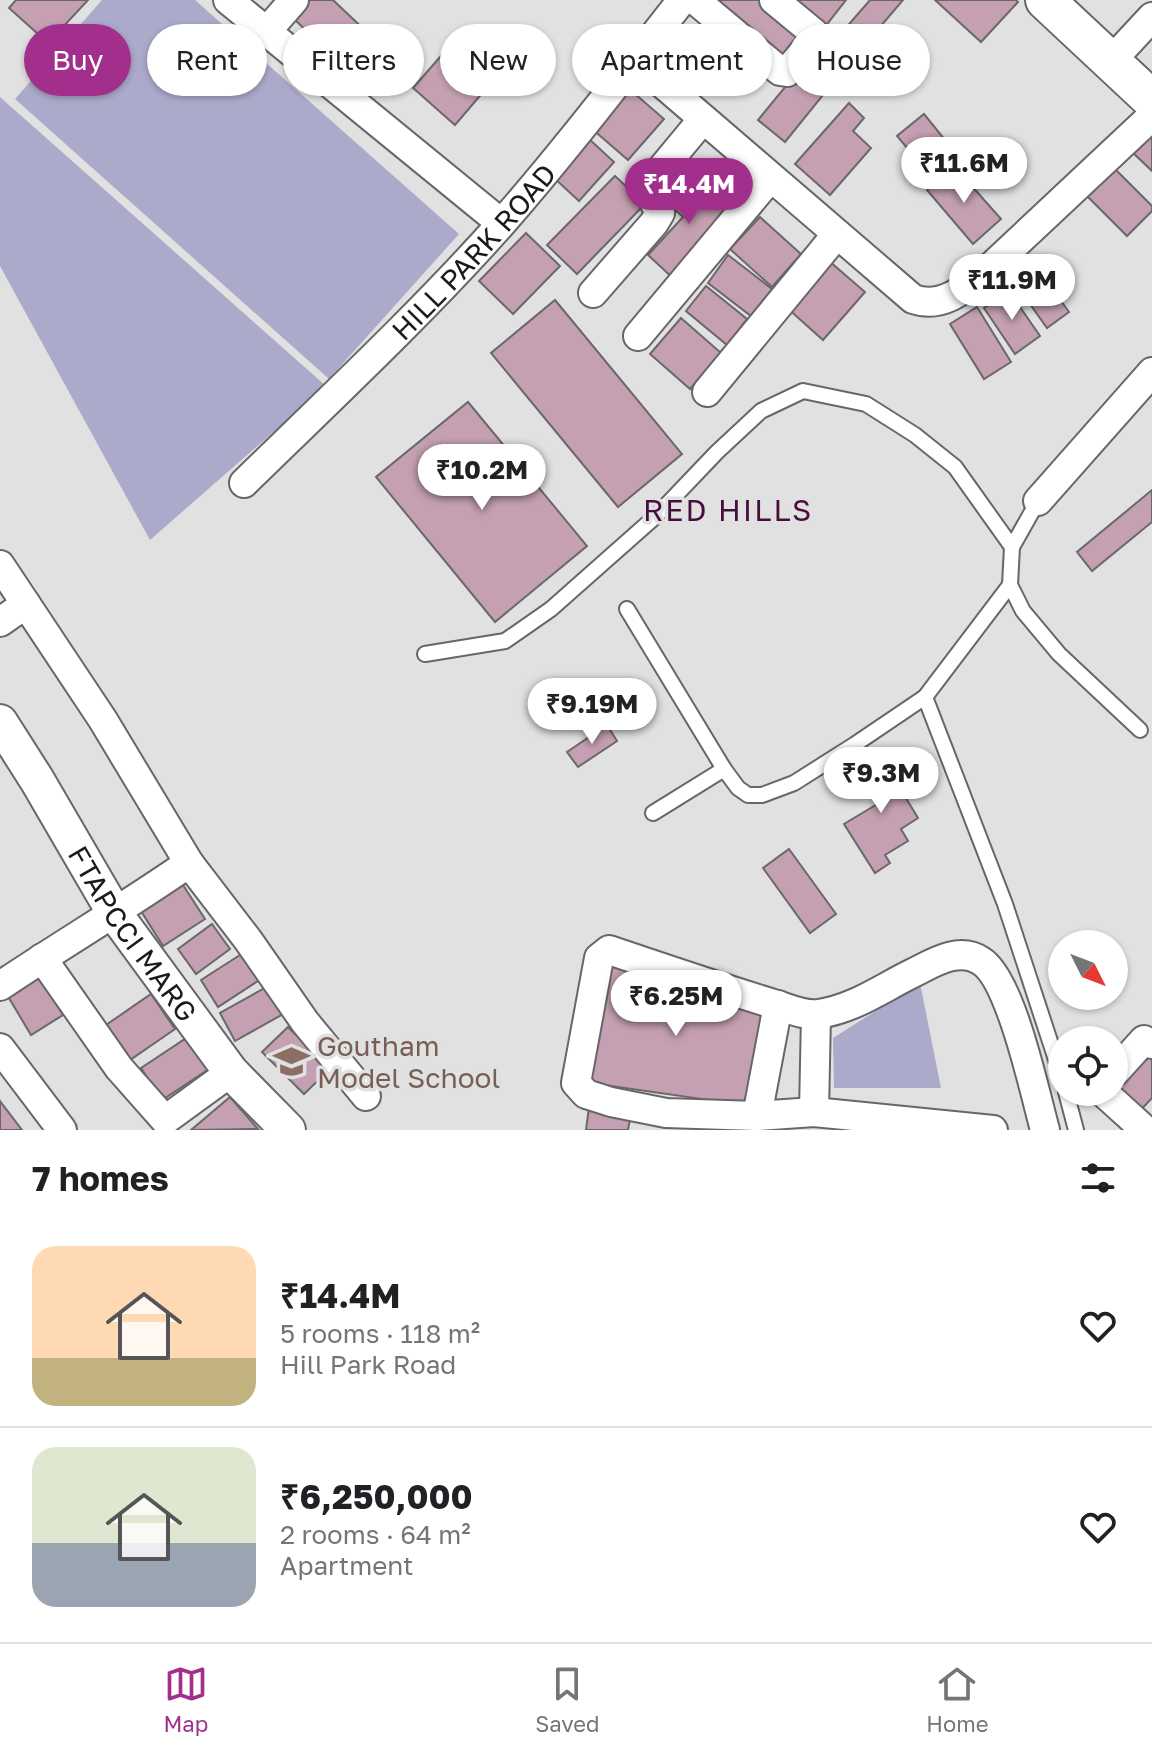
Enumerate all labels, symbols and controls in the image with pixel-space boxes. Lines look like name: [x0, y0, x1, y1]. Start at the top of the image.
chip: Buy: [24, 24, 131, 96]
chip: Rent: [147, 24, 267, 96]
chip: Filters: [283, 24, 424, 96]
chip: New: [440, 24, 556, 96]
chip: Apartment: [572, 24, 772, 96]
chip: House: [788, 24, 930, 96]
pin: ₹11.6M: [899, 137, 1029, 205]
text: ₹11.6M: [919, 147, 1009, 178]
street label: HILL PARK ROAD: [384, 157, 562, 346]
pin: ₹14.4M: [624, 158, 754, 226]
text: ₹14.4M: [643, 168, 735, 199]
pin: ₹11.9M: [947, 254, 1077, 322]
text: ₹11.9M: [967, 264, 1057, 295]
pin: ₹10.2M: [417, 444, 547, 512]
text: ₹10.2M: [436, 454, 528, 485]
district label: RED HILLS: [643, 492, 813, 528]
pin: ₹9.19M: [527, 678, 657, 746]
text: ₹9.19M: [546, 688, 638, 719]
pin: ₹9.3M: [825, 747, 937, 815]
text: ₹9.3M: [842, 757, 920, 788]
street label: FTAPCCI MARG: [62, 840, 204, 1027]
north arrow: [1048, 930, 1128, 1010]
map controls: [1048, 930, 1128, 1106]
pin: ₹6.25M: [611, 970, 741, 1038]
text: ₹6.25M: [629, 980, 723, 1011]
button: locate: [1048, 1026, 1128, 1106]
place label: Goutham Model School: [317, 1029, 500, 1094]
school or university icon: Goutham Model School: [272, 1042, 310, 1080]
icon: filters: [1076, 1156, 1120, 1200]
text: 7 homes: [32, 1158, 169, 1198]
text: ₹14.4M: [280, 1275, 401, 1315]
icon: home: [96, 1278, 192, 1374]
icon: heart: [1076, 1304, 1120, 1348]
text: 5 rooms · 118 m²: [280, 1318, 480, 1349]
text: Hill Park Road: [280, 1349, 456, 1380]
text: ₹6,250,000: [280, 1476, 473, 1516]
icon: home: [96, 1479, 192, 1575]
icon: heart: [1076, 1505, 1120, 1549]
text: 2 rooms · 64 m²: [280, 1519, 471, 1550]
text: Apartment: [280, 1550, 413, 1581]
tab: Map: [163, 1662, 208, 1737]
tab: Saved: [535, 1662, 599, 1737]
tab: Home: [926, 1662, 989, 1737]

